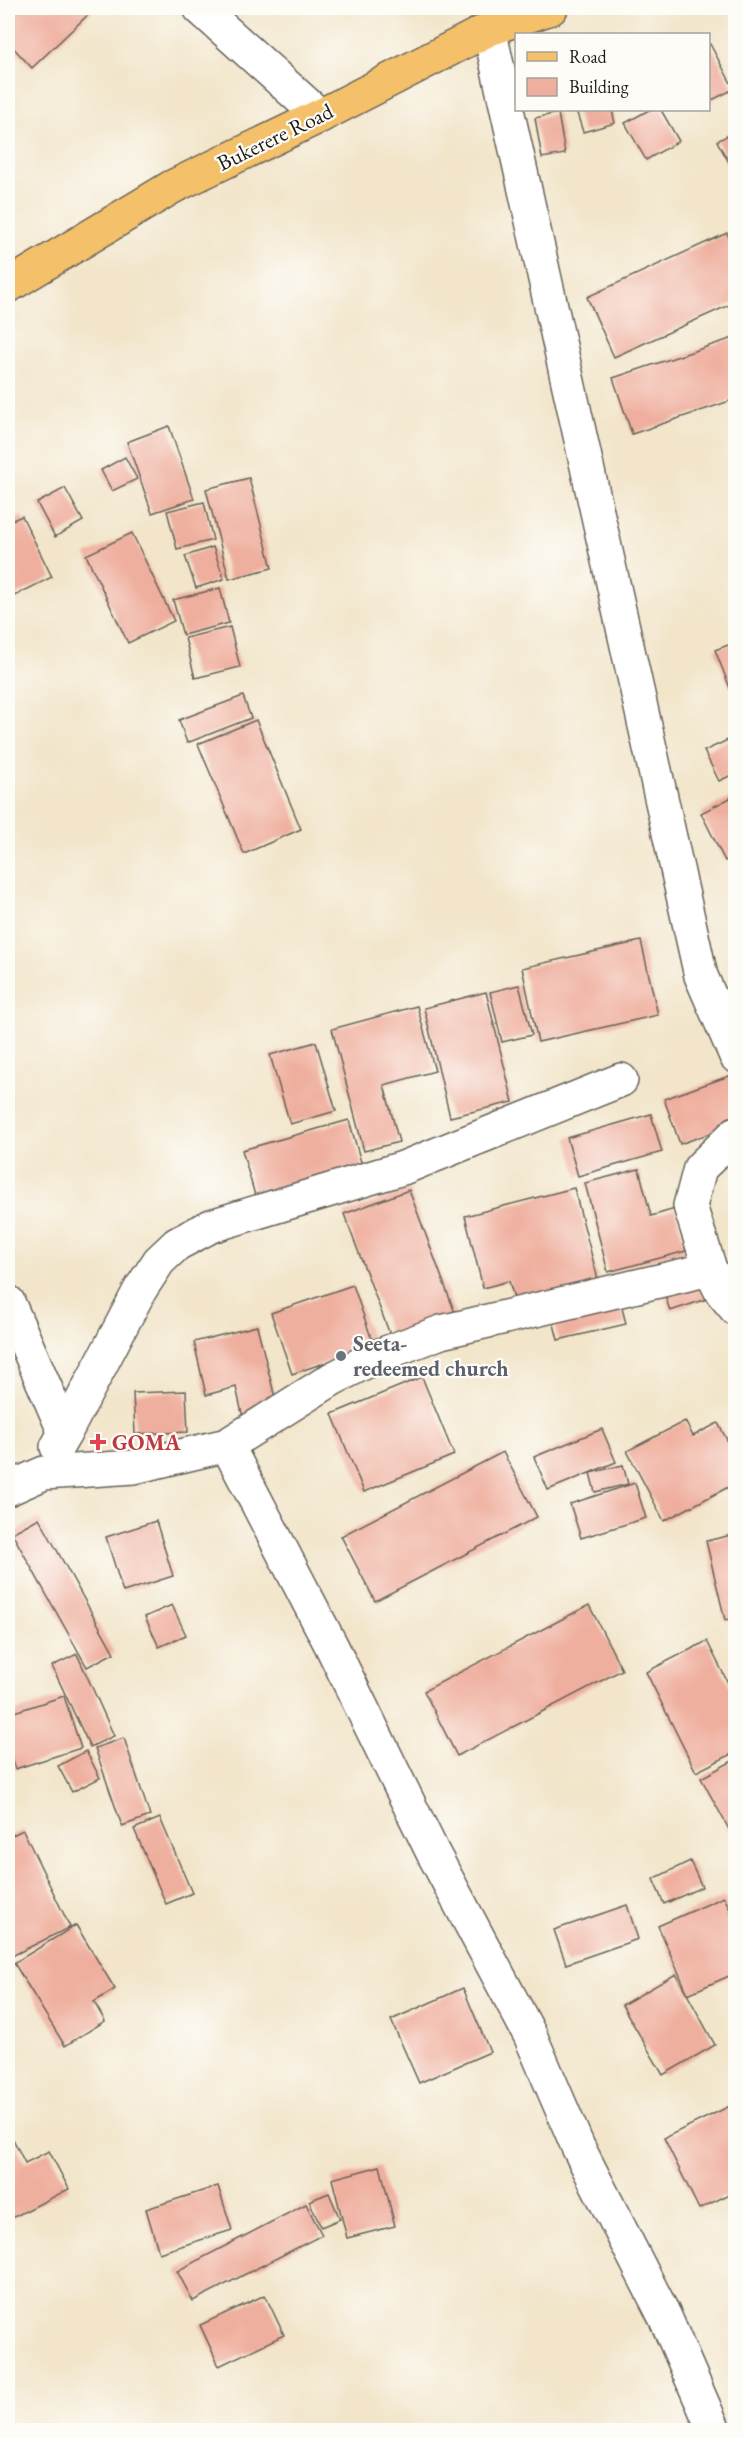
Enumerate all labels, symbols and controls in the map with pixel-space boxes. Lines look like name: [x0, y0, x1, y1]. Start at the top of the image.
legend: [515, 33, 710, 111]
text: Road: [569, 45, 608, 68]
text: Building: [569, 75, 629, 98]
street label: Bukerere Road: [212, 96, 339, 178]
place label: Seeta- redeemed church: [353, 1329, 509, 1383]
marker: Seeta- redeemed church: [334, 1349, 348, 1363]
place label: GOMA: [112, 1428, 181, 1457]
marker: GOMA: [89, 1433, 107, 1451]

